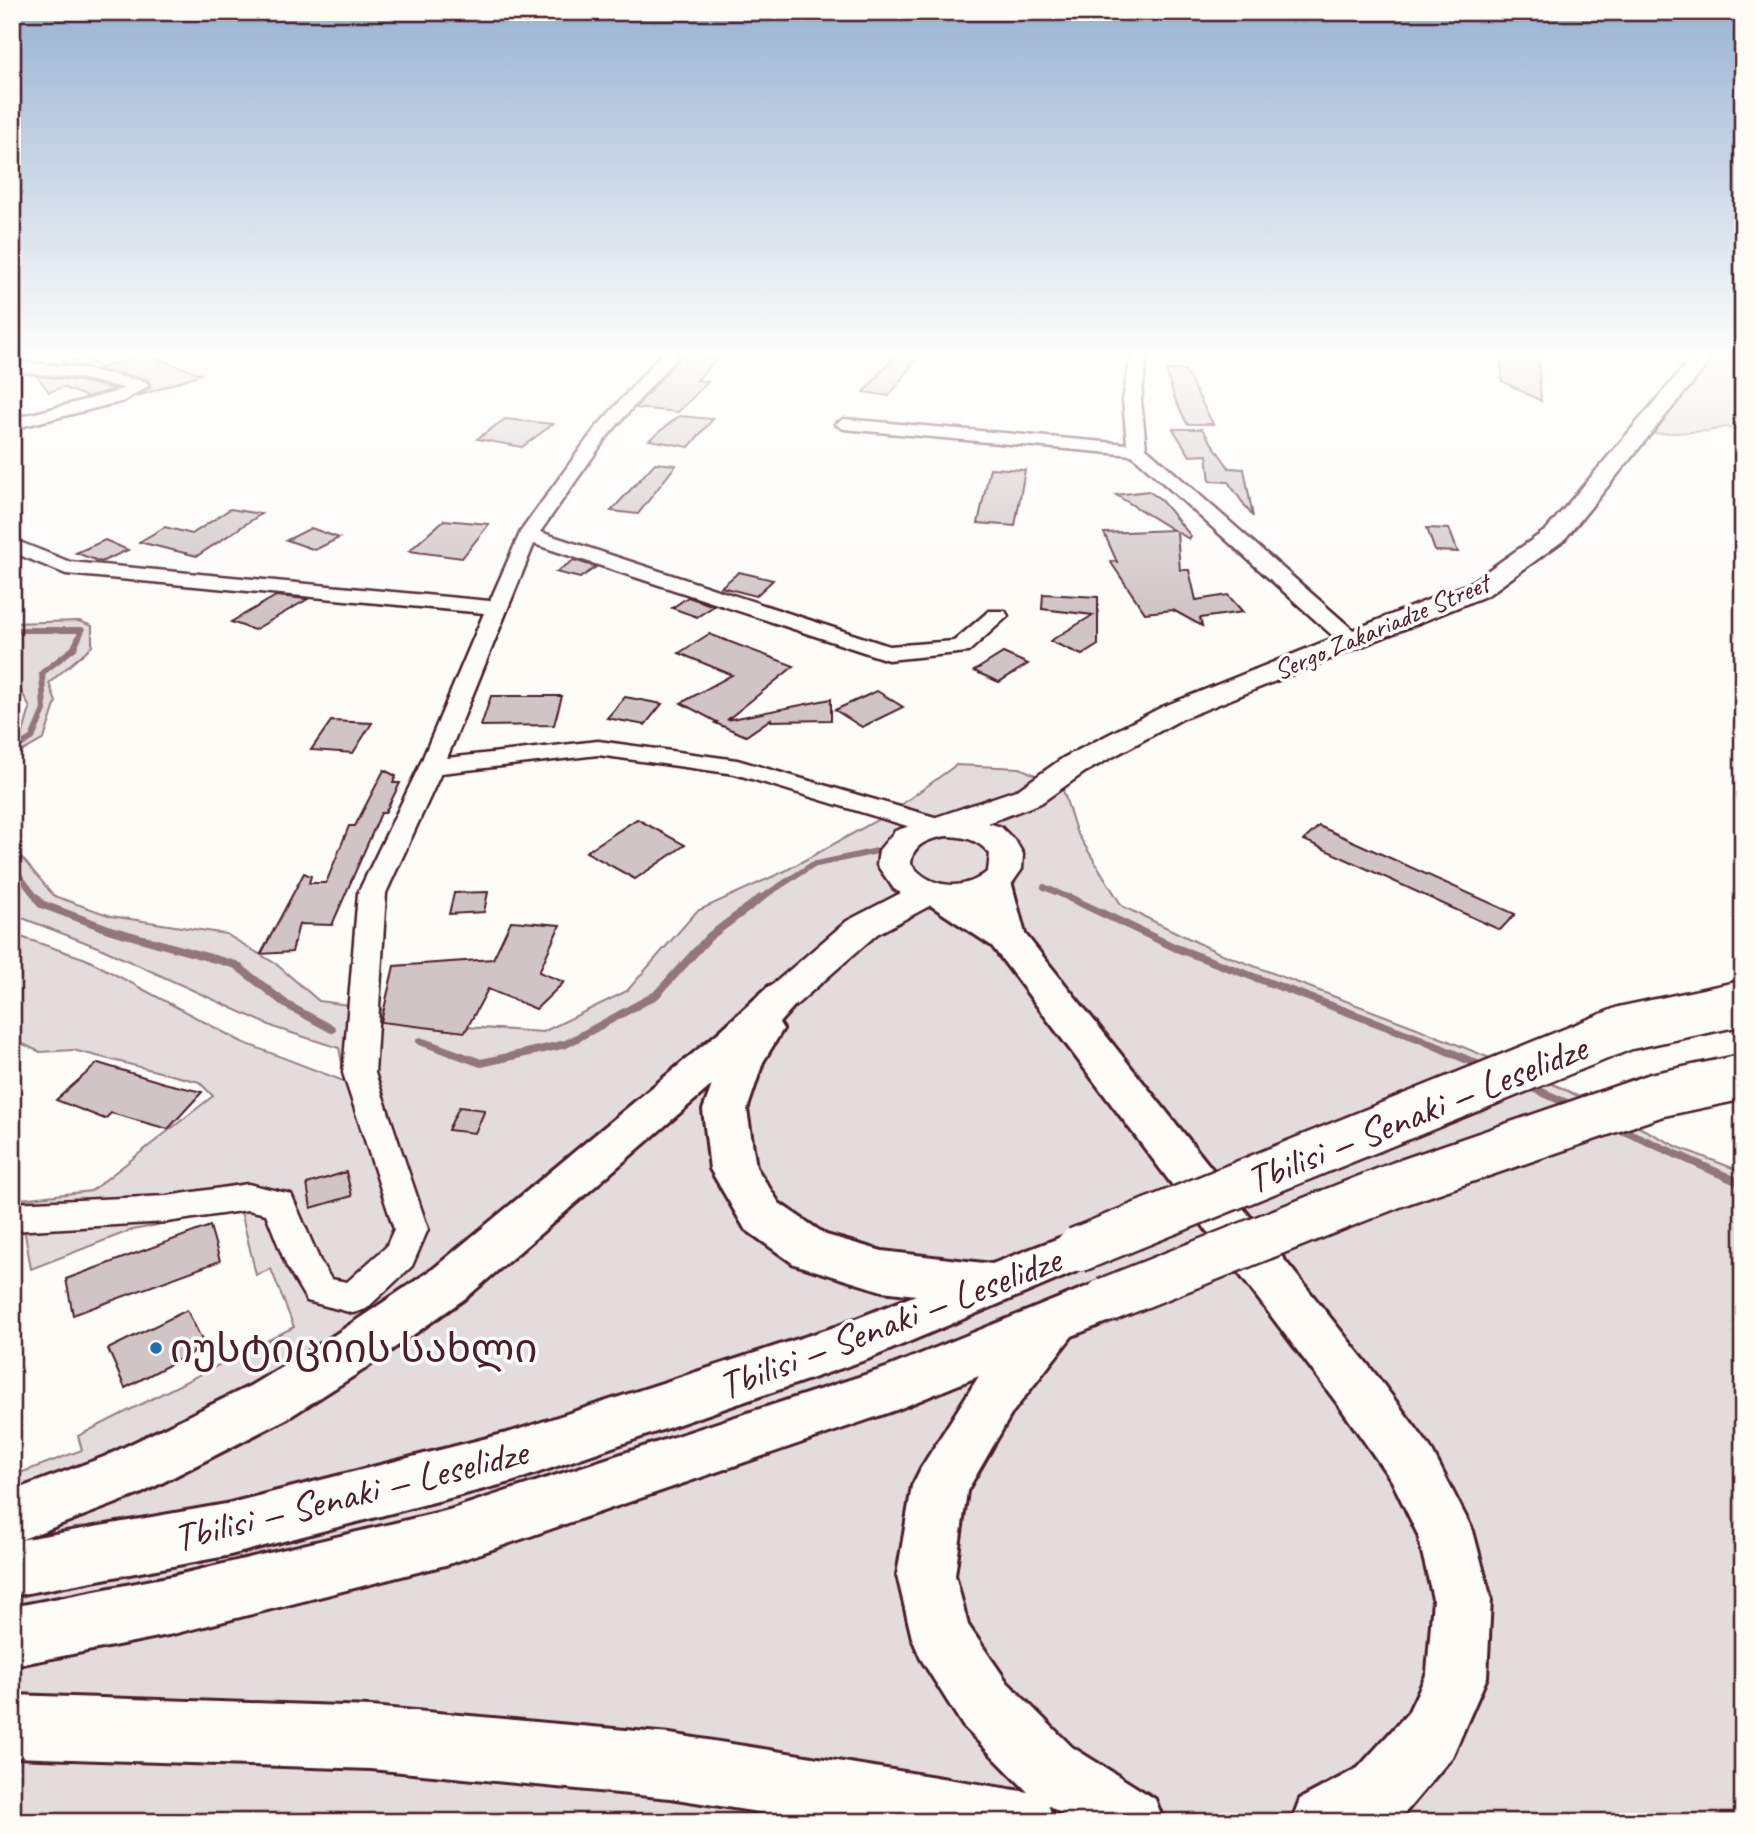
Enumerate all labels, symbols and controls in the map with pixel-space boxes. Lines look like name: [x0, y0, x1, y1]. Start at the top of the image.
street label: Sergo Zakariadze Street: [1268, 564, 1498, 688]
street label: Tbilisi — Senaki — Leselidze: [1239, 1022, 1597, 1205]
street label: Tbilisi — Senaki — Leselidze: [711, 1234, 1070, 1411]
place label: იუსტიციის სახლი: [170, 1324, 537, 1374]
marker: იუსტიციის სახლი: [148, 1340, 164, 1356]
street label: Tbilisi — Senaki — Leselidze: [168, 1426, 535, 1563]

